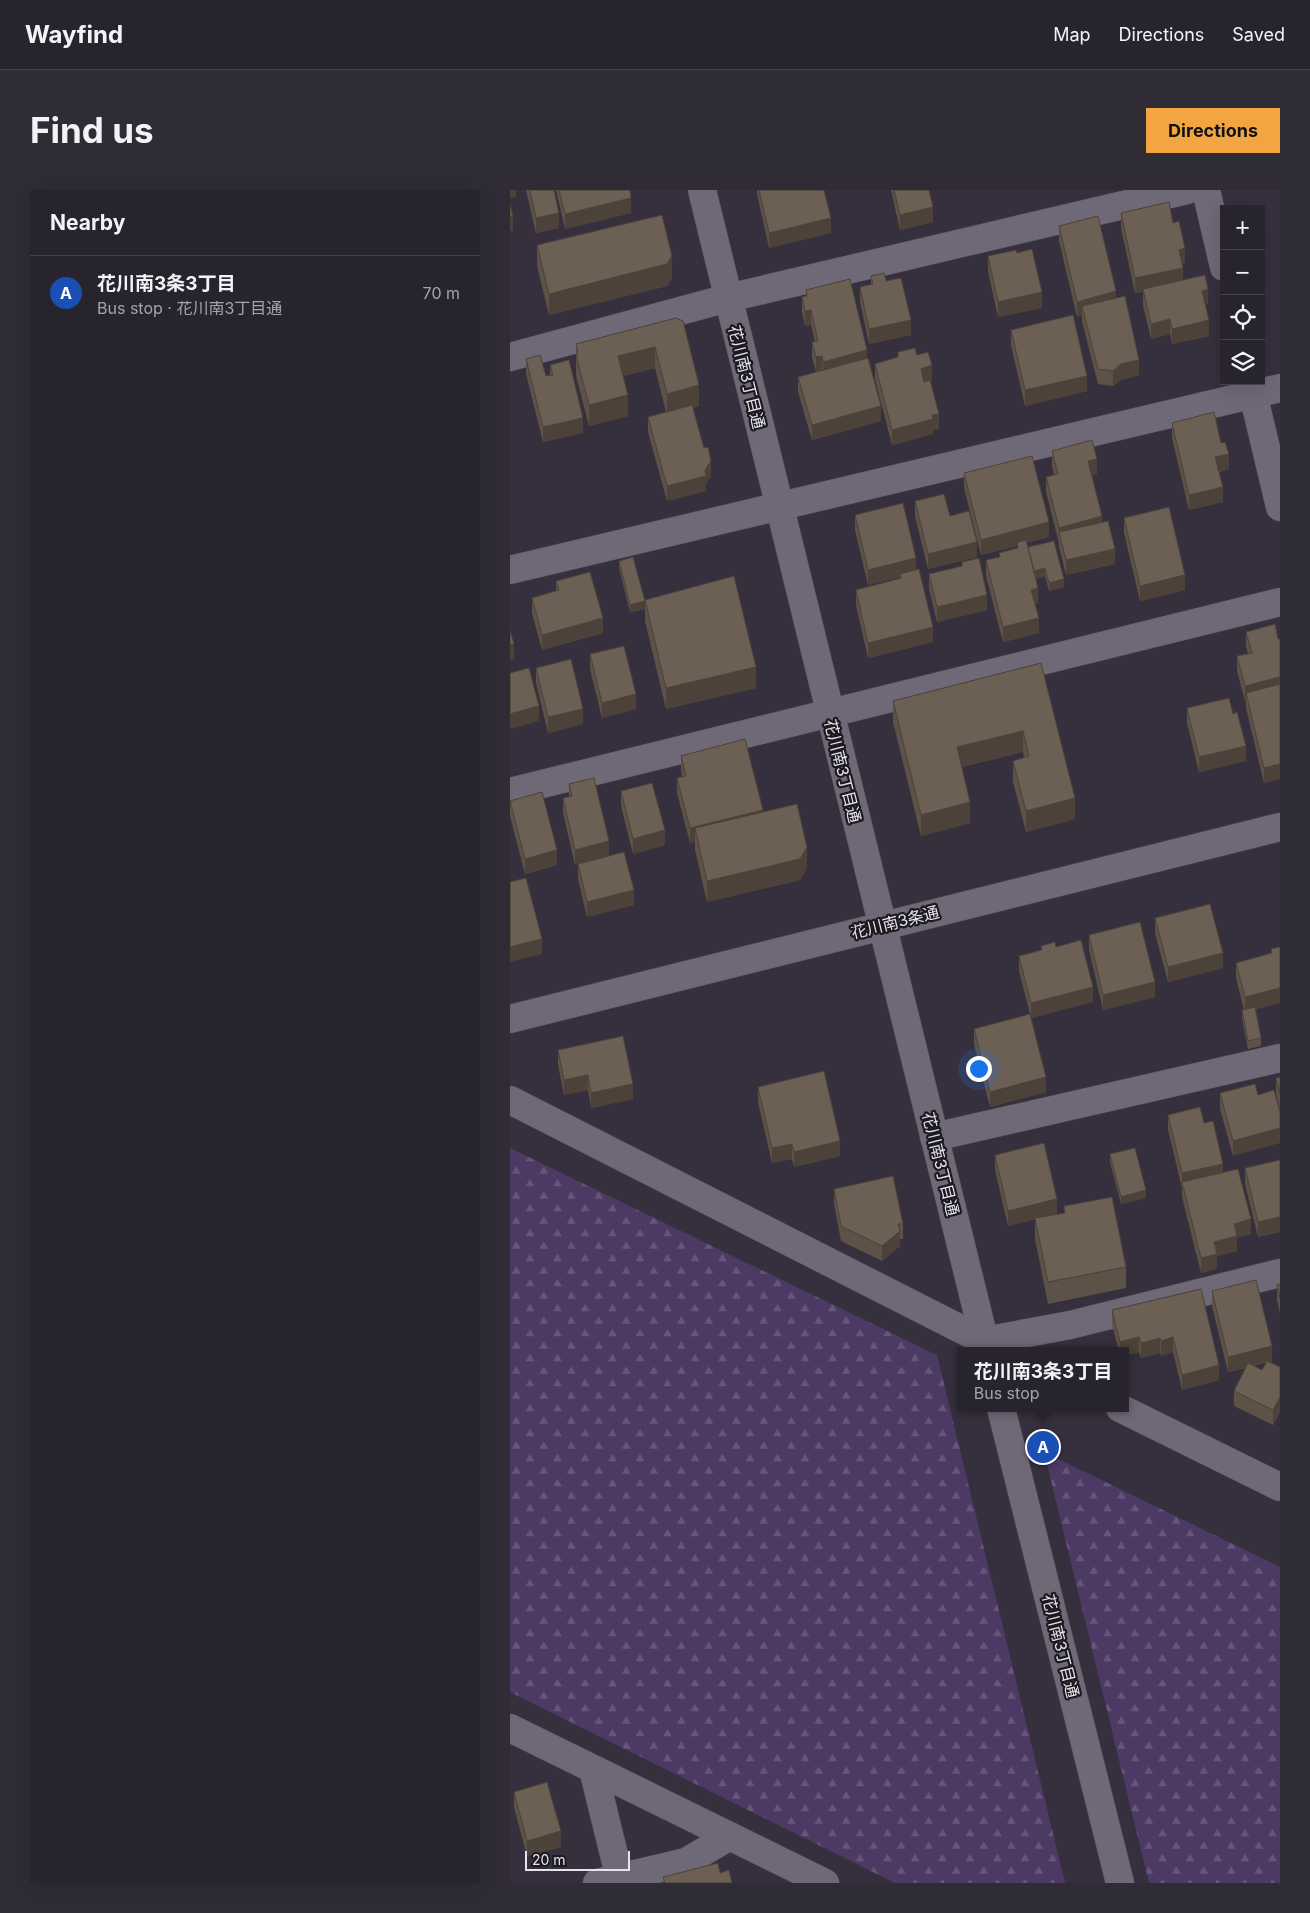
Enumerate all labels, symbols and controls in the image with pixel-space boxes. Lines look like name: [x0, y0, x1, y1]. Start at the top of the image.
text: Wayfind: [25, 20, 123, 49]
text: Map: [1053, 24, 1091, 45]
text: Directions: [1119, 24, 1204, 45]
text: Saved: [1232, 24, 1285, 45]
button: Directions: [1146, 108, 1280, 153]
text: Find us: [30, 109, 154, 151]
map controls: [1220, 205, 1265, 385]
button: +: [1220, 205, 1265, 250]
text: Nearby: [50, 210, 125, 235]
button: −: [1220, 250, 1265, 295]
text: 花川南3条3丁目: [97, 272, 236, 295]
text: A: [60, 283, 72, 303]
text: 70 m: [423, 283, 460, 303]
button: locate: [1220, 295, 1265, 340]
text: Bus stop · 花川南3丁目通: [97, 298, 282, 318]
street label: 花川南3丁目通: [724, 323, 770, 431]
button: layers: [1220, 340, 1265, 385]
street label: 花川南3丁目通: [820, 717, 866, 825]
street label: 花川南3条通: [849, 901, 941, 943]
your location: [966, 1056, 992, 1082]
street label: 花川南3丁目通: [918, 1110, 964, 1218]
popup: [957, 1347, 1129, 1412]
text: 花川南3条3丁目: [974, 1360, 1112, 1383]
text: Bus stop: [974, 1383, 1040, 1403]
pin: A: [1027, 1428, 1059, 1466]
street label: 花川南3丁目通: [1038, 1592, 1084, 1700]
scale bar: [525, 1848, 630, 1871]
text: 20 m: [532, 1851, 566, 1868]

